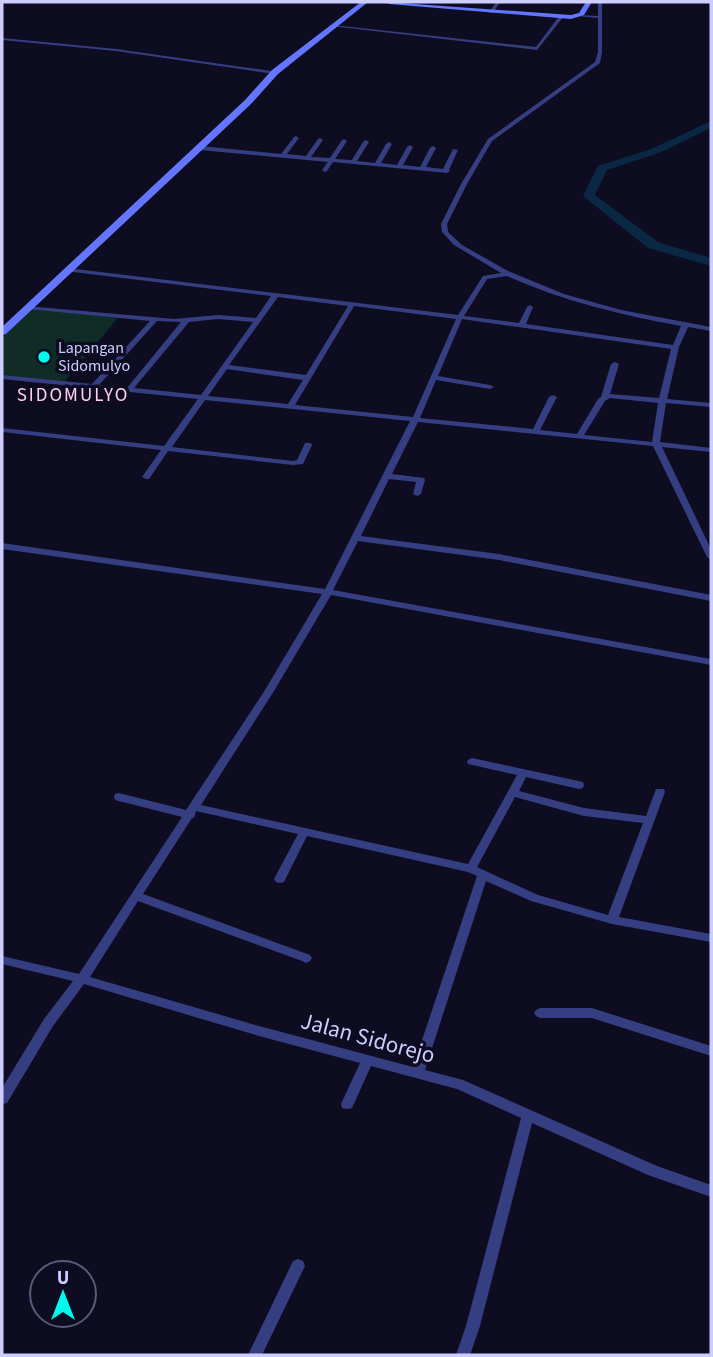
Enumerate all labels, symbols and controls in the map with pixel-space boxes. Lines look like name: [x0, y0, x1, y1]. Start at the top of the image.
place label: Lapangan Sidomulyo: [58, 337, 130, 377]
marker: Lapangan Sidomulyo: [36, 349, 52, 365]
district label: SIDOMULYO: [17, 382, 129, 409]
street label: Jalan Sidorejo: [297, 1004, 439, 1072]
north arrow: [28, 1259, 98, 1329]
text: U: [57, 1265, 69, 1292]

